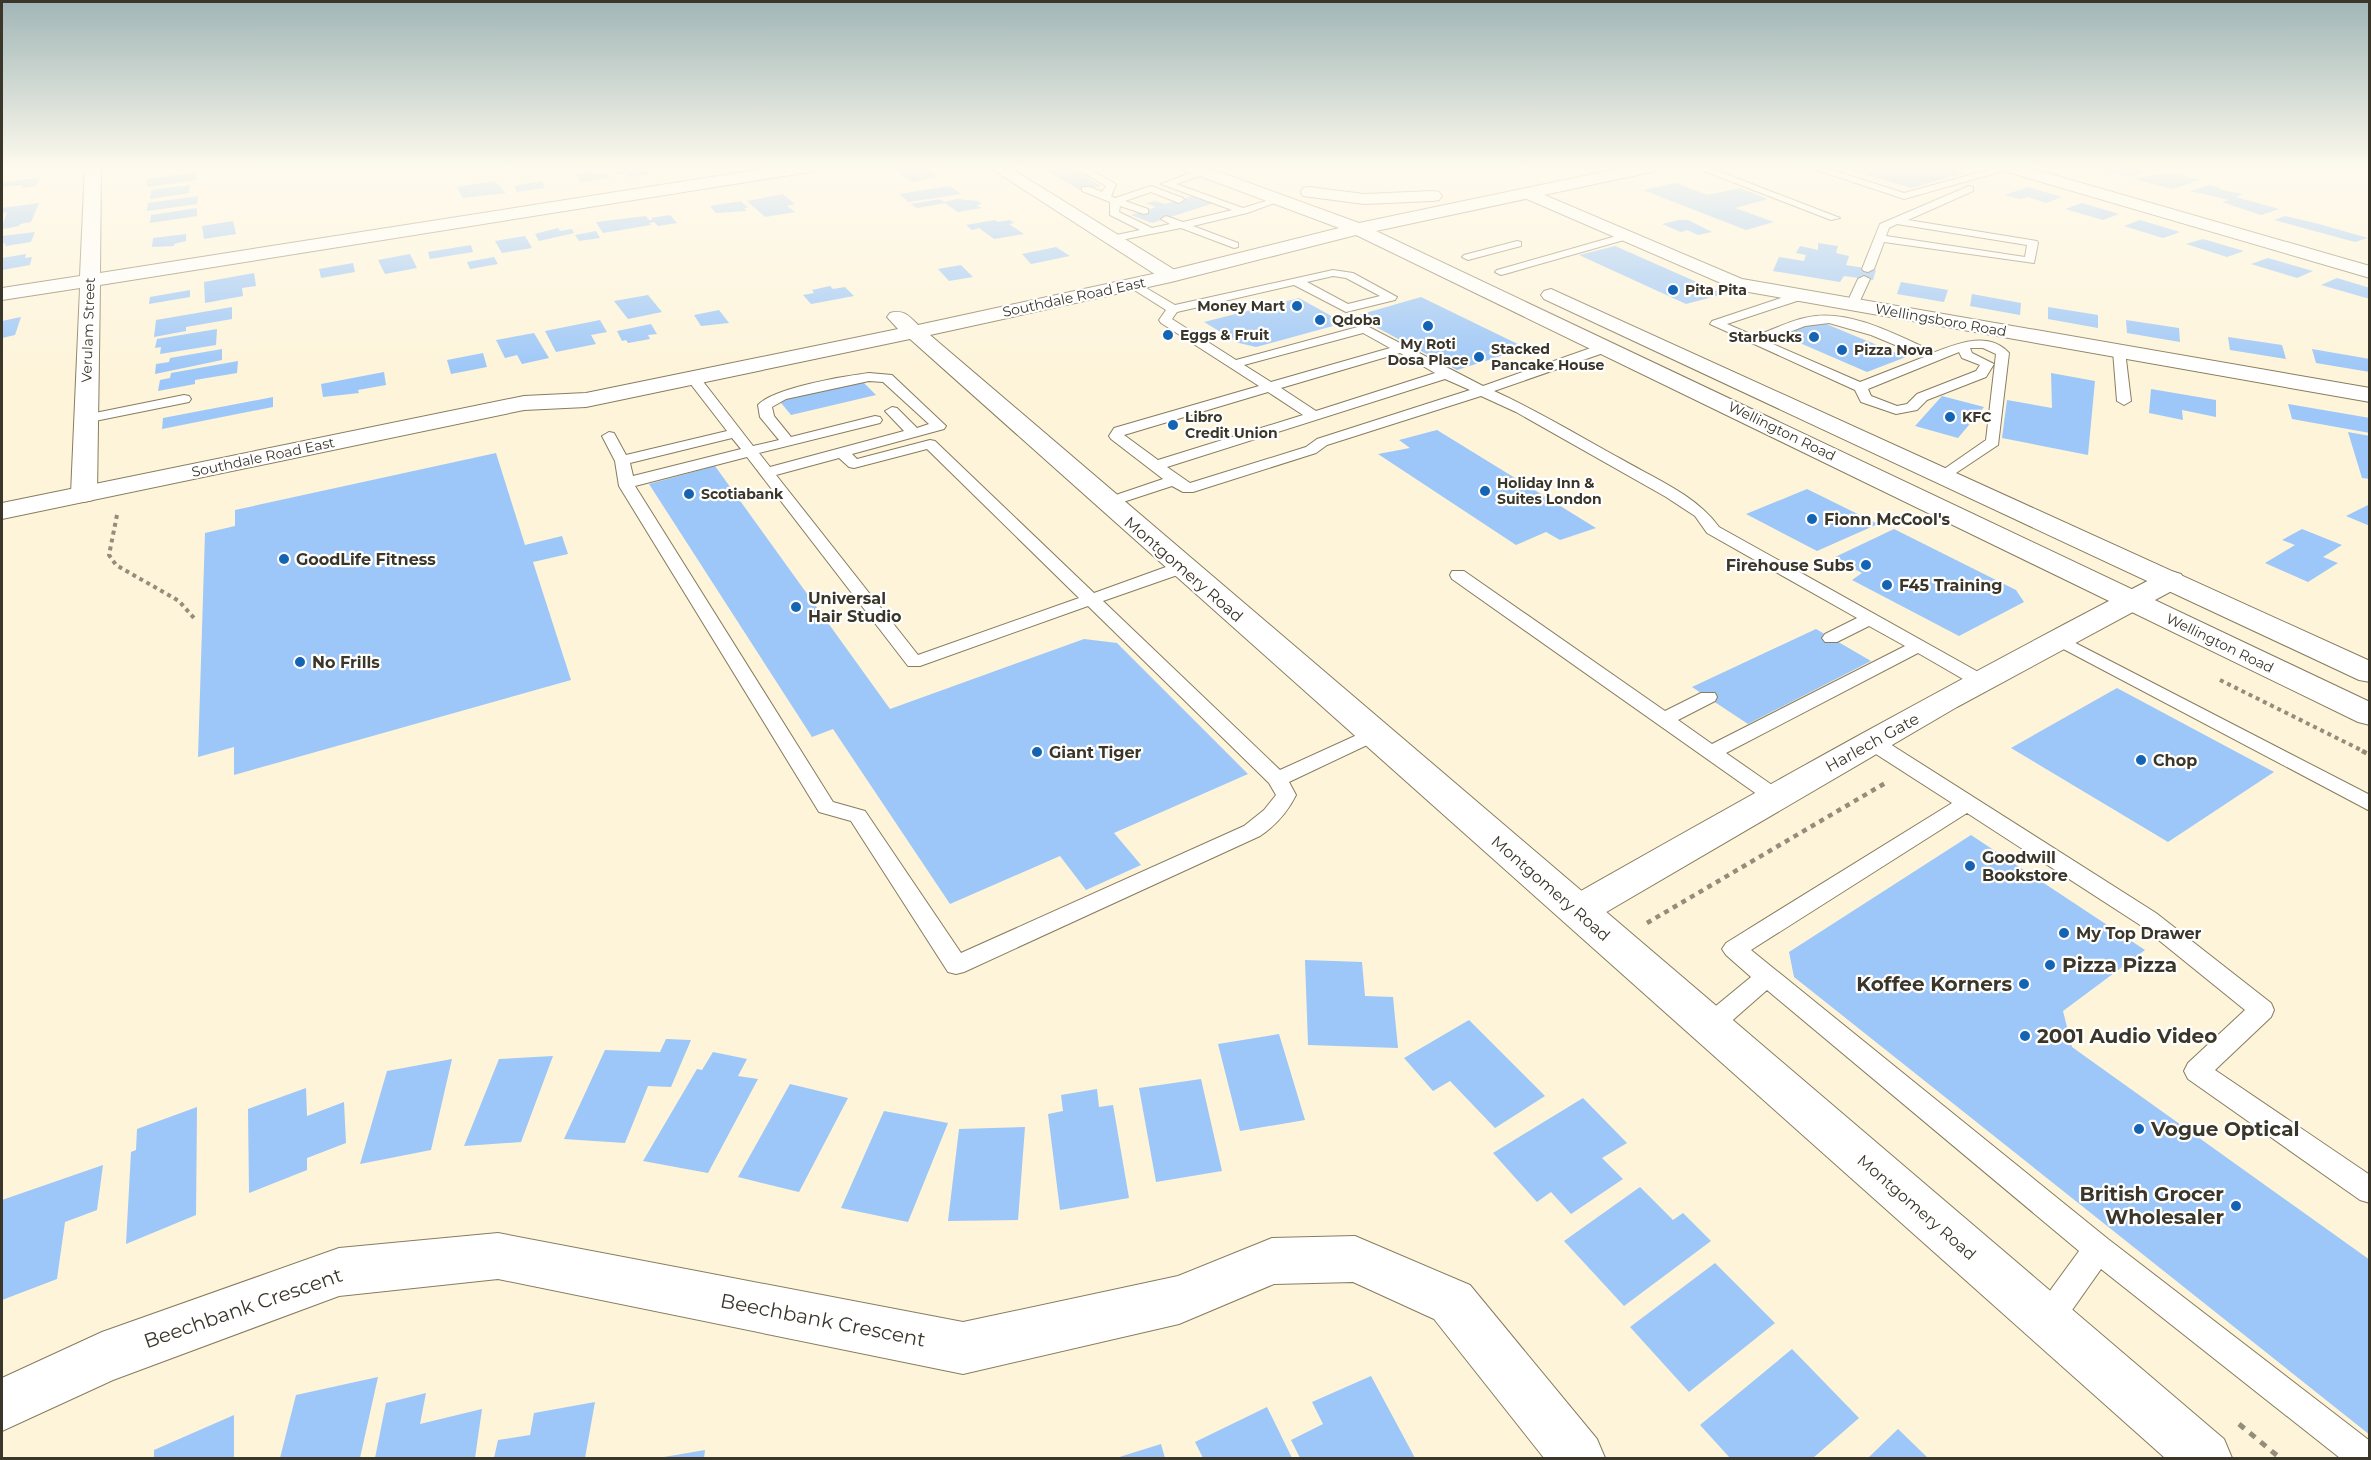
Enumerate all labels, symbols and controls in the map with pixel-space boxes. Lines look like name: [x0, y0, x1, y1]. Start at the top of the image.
street label: Southdale Road East: [1001, 273, 1148, 321]
street label: Verulam Street: [77, 277, 99, 383]
place label: Pita Pita: [1685, 281, 1747, 299]
marker: Pita Pita: [1666, 283, 1680, 297]
place label: Money Mart: [1197, 297, 1285, 315]
marker: Money Mart: [1290, 299, 1304, 313]
street label: Wellingsboro Road: [1874, 300, 2008, 340]
place label: Qdoba: [1332, 311, 1381, 329]
marker: Qdoba: [1313, 313, 1327, 327]
marker: My Roti Dosa Place: [1421, 319, 1435, 333]
place label: Eggs & Fruit: [1180, 326, 1269, 344]
marker: Eggs & Fruit: [1161, 328, 1175, 342]
place label: Starbucks: [1729, 328, 1803, 346]
marker: Starbucks: [1807, 330, 1821, 344]
place label: My Roti Dosa Place: [1388, 335, 1469, 369]
place label: Stacked Pancake House: [1491, 340, 1604, 374]
place label: Pizza Nova: [1854, 341, 1933, 359]
marker: Pizza Nova: [1835, 343, 1849, 357]
marker: Stacked Pancake House: [1472, 350, 1486, 364]
street label: Wellington Road: [1725, 397, 1839, 465]
place label: Libro Credit Union: [1185, 408, 1278, 442]
place label: KFC: [1962, 408, 1991, 426]
marker: KFC: [1943, 410, 1957, 424]
marker: Libro Credit Union: [1166, 418, 1180, 432]
street label: Southdale Road East: [190, 433, 337, 481]
place label: Holiday Inn & Suites London: [1497, 474, 1602, 508]
marker: Holiday Inn & Suites London: [1478, 484, 1492, 498]
place label: Scotiabank: [701, 485, 784, 503]
marker: Scotiabank: [682, 487, 696, 501]
place label: Fionn McCool's: [1824, 510, 1951, 529]
marker: Fionn McCool's: [1805, 512, 1819, 526]
street label: Montgomery Road: [1120, 513, 1247, 626]
place label: GoodLife Fitness: [296, 550, 436, 569]
marker: GoodLife Fitness: [277, 552, 291, 566]
place label: Firehouse Subs: [1726, 556, 1855, 575]
marker: Firehouse Subs: [1859, 558, 1873, 572]
place label: F45 Training: [1899, 576, 2002, 595]
marker: F45 Training: [1880, 578, 1894, 592]
place label: Universal Hair Studio: [808, 589, 902, 626]
marker: Universal Hair Studio: [789, 600, 803, 614]
street label: Wellington Road: [2163, 609, 2277, 677]
place label: No Frills: [312, 653, 380, 672]
marker: No Frills: [293, 655, 307, 669]
street label: Harlech Gate: [1822, 709, 1922, 776]
place label: Giant Tiger: [1049, 743, 1142, 762]
marker: Giant Tiger: [1030, 745, 1044, 759]
place label: Chop: [2153, 751, 2197, 770]
marker: Chop: [2134, 753, 2148, 767]
street label: Montgomery Road: [1487, 832, 1614, 945]
place label: Goodwill Bookstore: [1982, 848, 2068, 885]
marker: Goodwill Bookstore: [1963, 859, 1977, 873]
place label: My Top Drawer: [2076, 924, 2201, 943]
marker: My Top Drawer: [2057, 926, 2071, 940]
place label: Pizza Pizza: [2062, 953, 2177, 977]
marker: Pizza Pizza: [2043, 958, 2057, 972]
place label: Koffee Korners: [1856, 972, 2012, 996]
marker: Koffee Korners: [2017, 977, 2031, 991]
place label: 2001 Audio Video: [2037, 1024, 2217, 1048]
marker: 2001 Audio Video: [2018, 1029, 2032, 1043]
place label: Vogue Optical: [2150, 1117, 2300, 1141]
marker: Vogue Optical: [2132, 1122, 2146, 1136]
street label: Montgomery Road: [1853, 1151, 1980, 1264]
place label: British Grocer Wholesaler: [2079, 1182, 2224, 1229]
marker: British Grocer Wholesaler: [2229, 1199, 2243, 1213]
street label: Beechbank Crescent: [141, 1263, 345, 1353]
street label: Beechbank Crescent: [718, 1288, 928, 1352]

